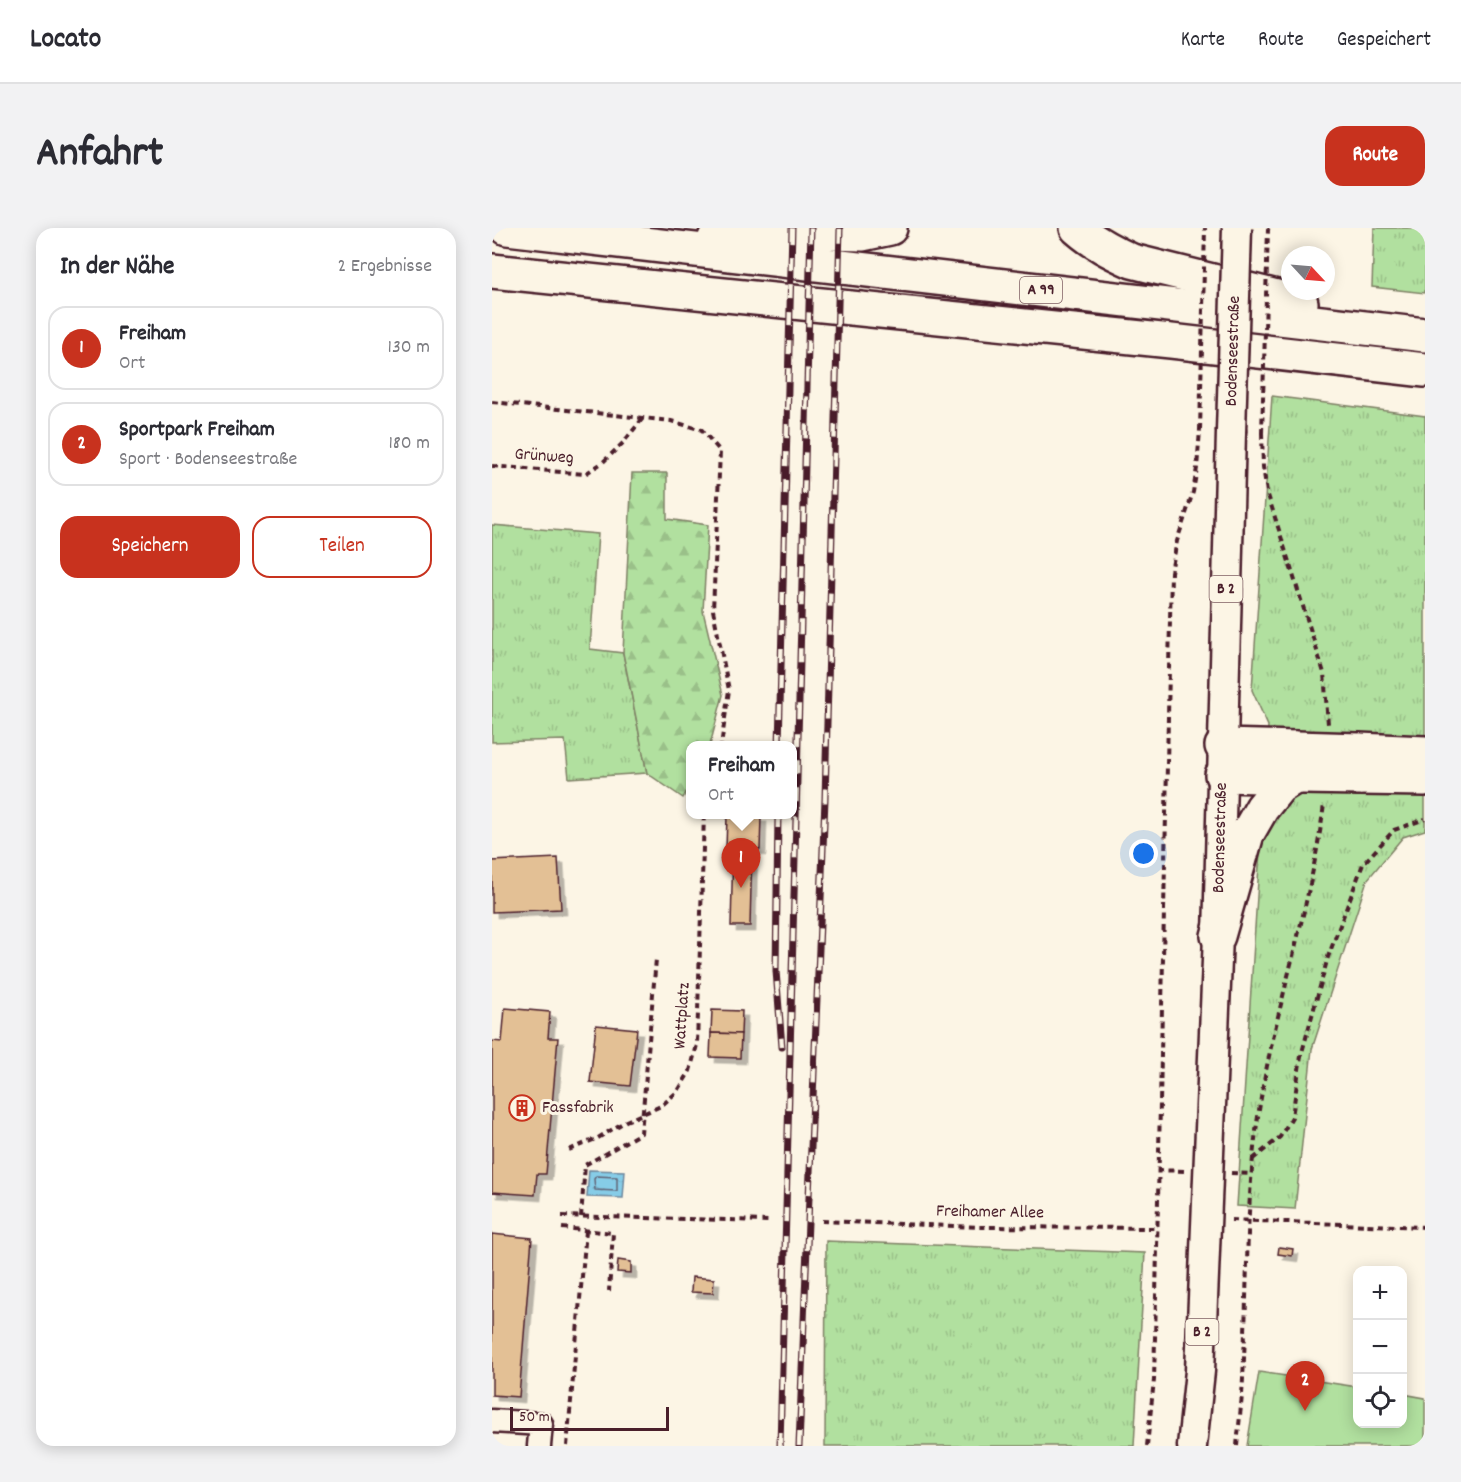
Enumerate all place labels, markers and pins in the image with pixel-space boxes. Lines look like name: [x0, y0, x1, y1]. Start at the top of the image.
pin: 1: [722, 838, 760, 888]
building icon: Fassfabrik: [507, 1093, 537, 1123]
place label: Fassfabrik: [542, 1096, 614, 1121]
pin: 2: [1286, 1362, 1324, 1411]

